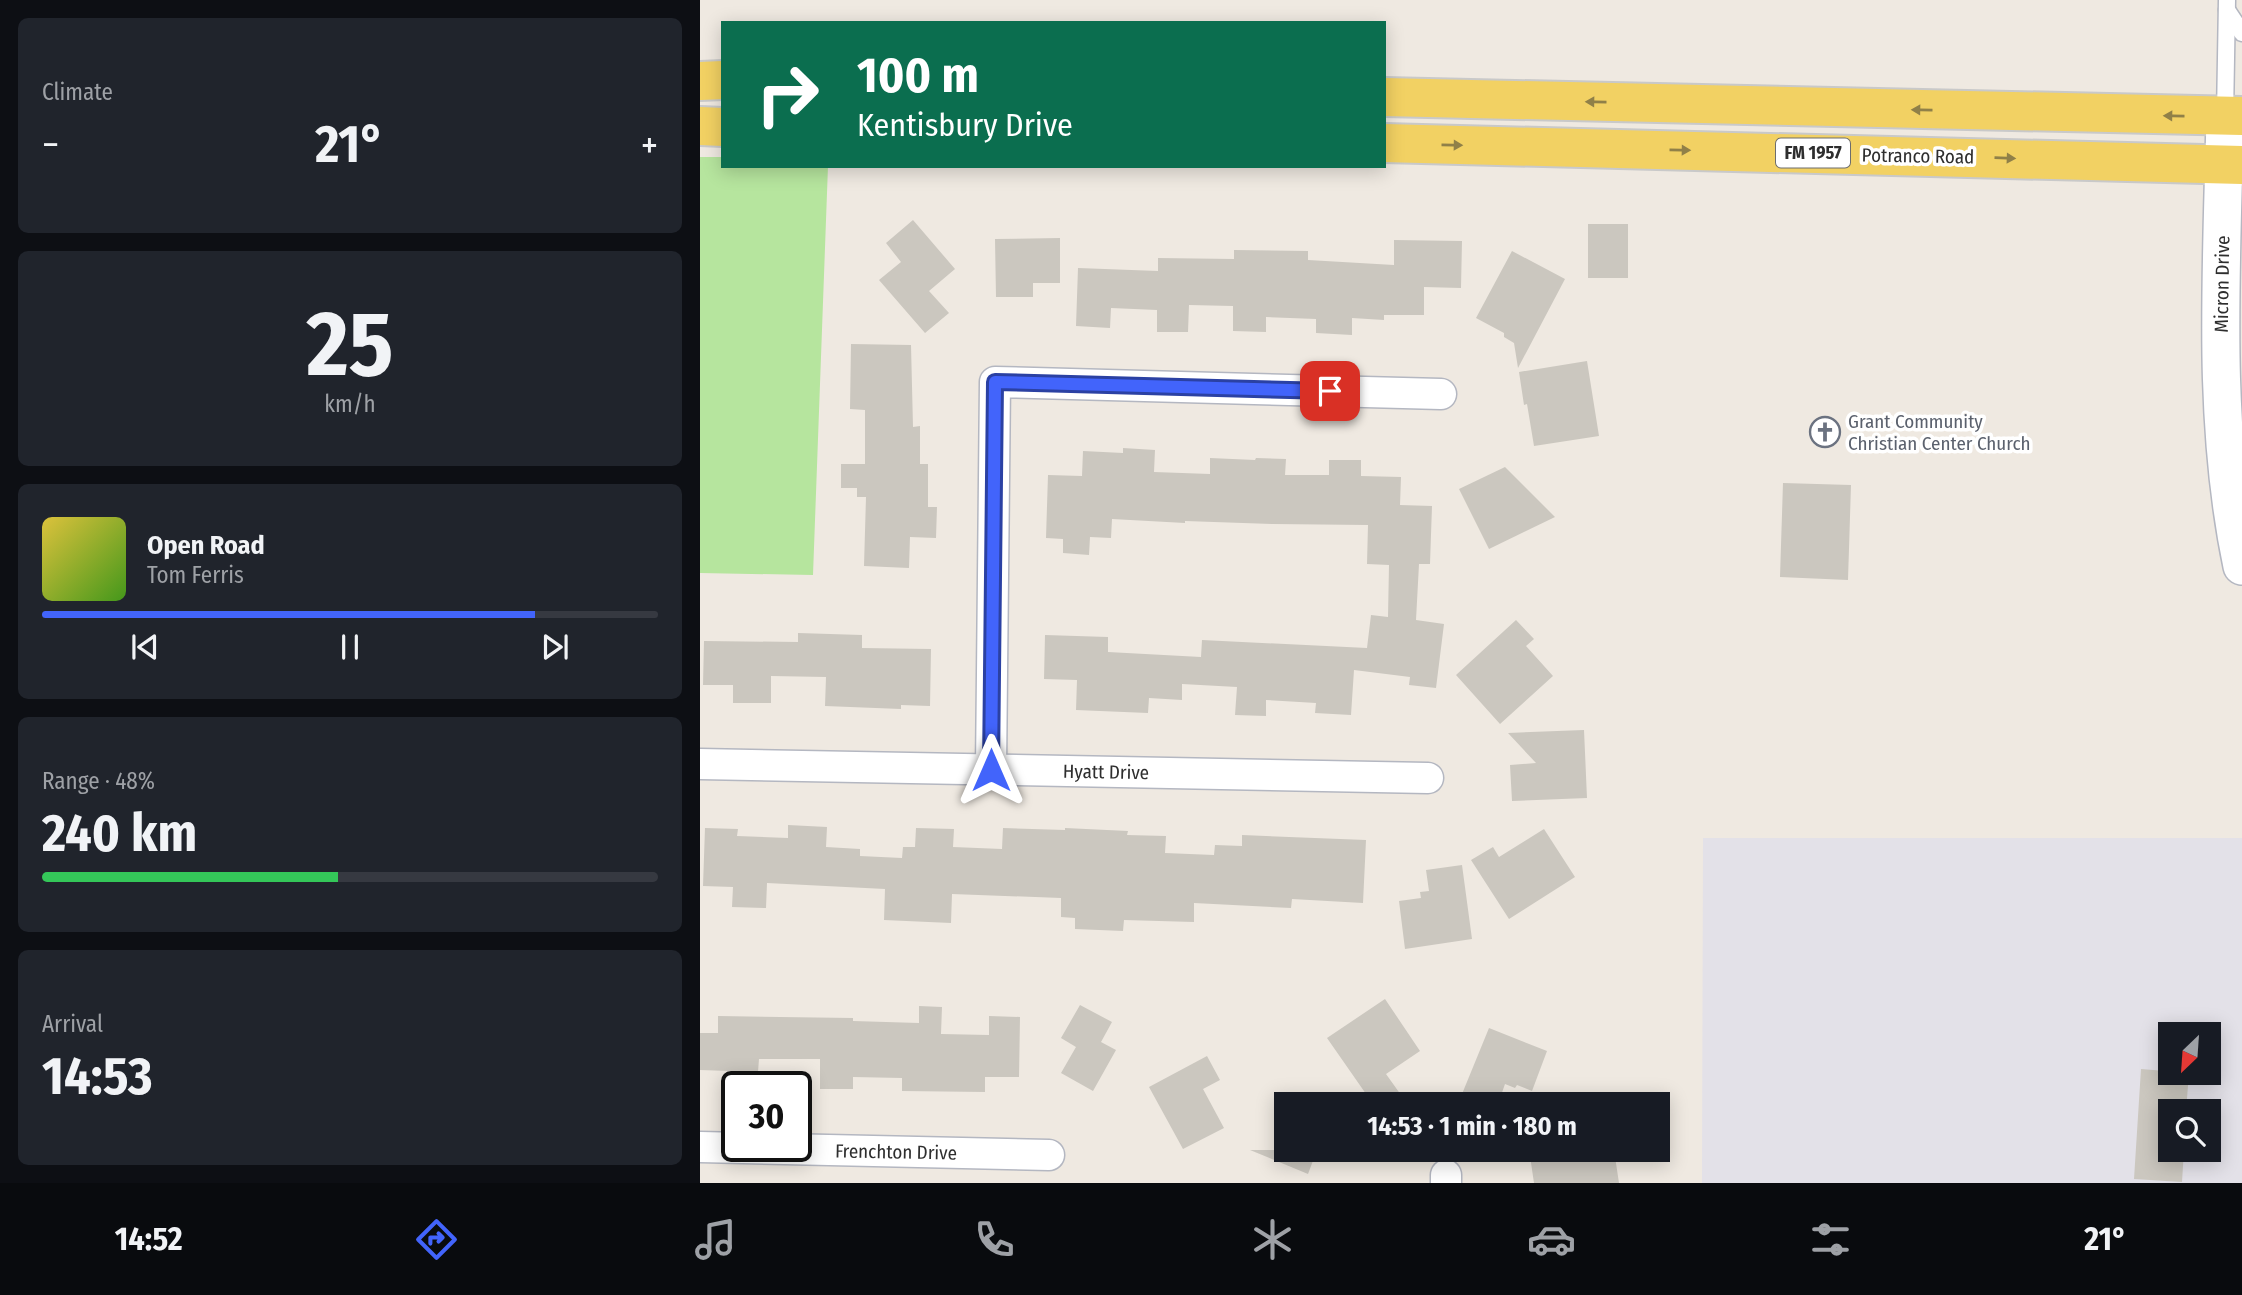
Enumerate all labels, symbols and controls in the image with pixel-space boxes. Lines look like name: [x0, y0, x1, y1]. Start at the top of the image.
text: 100 m: [857, 46, 979, 105]
icon: right: [742, 49, 833, 140]
text: Climate: [42, 78, 113, 106]
one-way arrow: [1585, 96, 1607, 108]
one-way arrow: [1911, 104, 1933, 116]
text: Kentisbury Drive: [857, 106, 1073, 144]
one-way arrow: [2163, 110, 2185, 122]
text: 21°: [315, 113, 385, 176]
text: −: [42, 122, 59, 168]
text: +: [641, 122, 658, 168]
road number: FM 1957: [1776, 138, 1850, 168]
one-way arrow: [1442, 139, 1464, 150]
one-way arrow: [1669, 144, 1691, 156]
street label: Potranco Road: [1862, 144, 1974, 168]
one-way arrow: [1995, 153, 2017, 164]
street label: Micron Drive: [2210, 235, 2234, 333]
text: 25: [307, 290, 393, 399]
pin: [1300, 361, 1360, 421]
icon: arrive: [1311, 372, 1349, 410]
text: km/h: [324, 390, 376, 418]
place label: Grant Community Christian Center Church: [1848, 410, 2031, 455]
church icon: Grant Community Christian Center Church: [1808, 415, 1842, 449]
text: Open Road: [147, 530, 265, 561]
text: Tom Ferris: [147, 561, 244, 589]
icon: previous: [126, 628, 164, 666]
icon: pause: [331, 628, 369, 666]
icon: next: [536, 628, 574, 666]
position arrow: [954, 733, 1028, 807]
street label: Hyatt Drive: [1063, 760, 1149, 784]
text: Range · 48%: [42, 767, 155, 795]
text: 240 km: [42, 802, 197, 865]
text: Arrival: [42, 1010, 103, 1038]
north arrow: [2158, 1022, 2221, 1085]
map controls: [2158, 1022, 2221, 1162]
text: 14:53: [42, 1045, 153, 1108]
speed limit sign: 30: [721, 1071, 812, 1162]
button: search: [2158, 1099, 2221, 1162]
text: 14:53 · 1 min · 180 m: [1367, 1111, 1577, 1142]
street label: Frenchton Drive: [835, 1139, 957, 1165]
icon: directions: [412, 1215, 461, 1264]
icon: music: [691, 1215, 740, 1264]
icon: phone: [970, 1215, 1019, 1264]
icon: climate: [1248, 1215, 1297, 1264]
icon: car: [1527, 1215, 1576, 1264]
icon: filters: [1806, 1215, 1855, 1264]
text: 14:52: [115, 1220, 183, 1258]
text: 21°: [2084, 1220, 2127, 1258]

